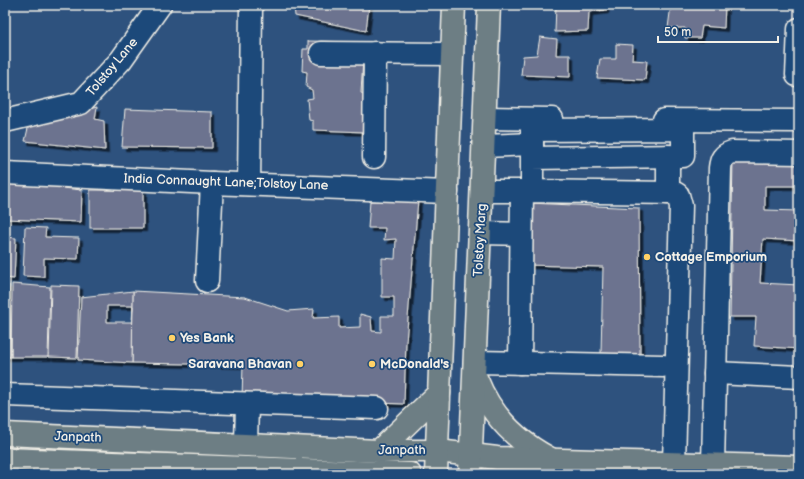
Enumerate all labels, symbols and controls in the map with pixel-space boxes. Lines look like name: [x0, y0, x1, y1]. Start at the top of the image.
scale bar: [658, 18, 778, 44]
text: 50 m: [664, 25, 691, 40]
street label: Tolstoy Lane: [83, 34, 141, 100]
street label: India Connaught Lane;Tolstoy Lane: [123, 170, 329, 194]
street label: Tolstoy Marg: [470, 203, 490, 277]
place label: Cottage Emporium: [655, 249, 767, 265]
marker: Cottage Emporium: [642, 252, 652, 262]
place label: Yes Bank: [180, 330, 234, 346]
marker: Yes Bank: [167, 333, 177, 343]
place label: Saravana Bhavan: [188, 356, 292, 372]
place label: McDonald's: [380, 356, 449, 372]
marker: Saravana Bhavan: [295, 359, 305, 369]
marker: McDonald's: [367, 359, 377, 369]
street label: Janpath: [54, 428, 102, 446]
street label: Janpath: [378, 442, 426, 458]

